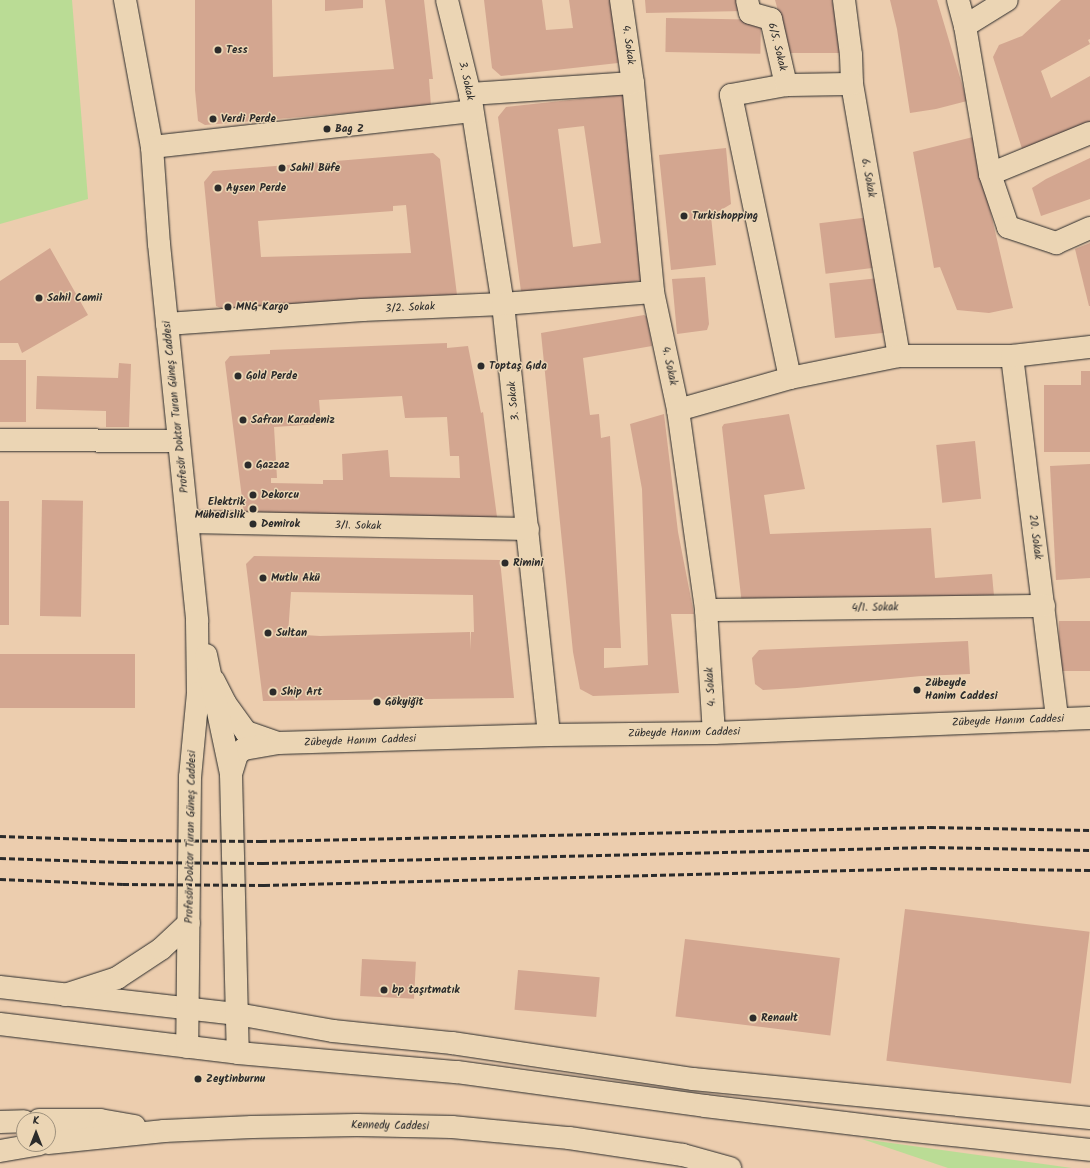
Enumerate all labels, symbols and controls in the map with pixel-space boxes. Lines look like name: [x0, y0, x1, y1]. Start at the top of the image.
street label: 6/5. Sokak: [765, 22, 789, 72]
street label: 4. Sokak: [619, 25, 637, 65]
place label: Tess: [226, 43, 248, 57]
marker: Tess: [213, 45, 223, 55]
street label: 3. Sokak: [455, 60, 477, 102]
place label: Verdi Perde: [221, 112, 276, 126]
marker: Verdi Perde: [208, 114, 218, 124]
place label: Bag Z: [335, 122, 364, 136]
marker: Bag Z: [322, 124, 332, 134]
street label: 6. Sokak: [858, 157, 878, 199]
place label: Sahil Büfe: [290, 161, 340, 175]
marker: Sahil Büfe: [277, 163, 287, 173]
place label: Aysen Perde: [226, 181, 286, 195]
marker: Aysen Perde: [213, 183, 223, 193]
place label: Turkishopping: [692, 209, 758, 223]
marker: Turkishopping: [679, 211, 689, 221]
place label: Sahil Camii: [47, 291, 102, 305]
marker: Sahil Camii: [34, 293, 44, 303]
place label: MNG Kargo: [236, 300, 289, 314]
street label: 3/2. Sokak: [385, 300, 435, 316]
marker: MNG Kargo: [223, 302, 233, 312]
street label: Profesör Doktor Turan Güneş Caddesi: [160, 320, 192, 494]
street label: 4. Sokak: [658, 345, 680, 387]
place label: Toptaş Gıda: [489, 359, 547, 373]
marker: Toptaş Gıda: [476, 361, 486, 371]
place label: Gold Perde: [246, 369, 297, 383]
marker: Gold Perde: [233, 371, 243, 381]
street label: 3. Sokak: [505, 381, 523, 421]
place label: Safran Karadeniz: [251, 413, 335, 427]
marker: Safran Karadeniz: [238, 415, 248, 425]
place label: Gazzaz: [256, 458, 290, 472]
marker: Gazzaz: [243, 460, 253, 470]
place label: Dekorcu: [261, 488, 299, 502]
marker: Dekorcu: [248, 490, 258, 500]
place label: Elektrik Mühedislik: [195, 496, 245, 522]
marker: Elektrik Mühedislik: [248, 504, 258, 514]
street label: 20. Sokak: [1026, 514, 1044, 560]
place label: Demirok: [261, 517, 300, 531]
marker: Demirok: [248, 519, 258, 529]
street label: 3/1. Sokak: [334, 519, 382, 533]
place label: Rimini: [513, 556, 543, 570]
marker: Rimini: [500, 558, 510, 568]
place label: Mutlu Akü: [271, 571, 320, 585]
marker: Mutlu Akü: [258, 573, 268, 583]
street label: 4/1. Sokak: [852, 601, 898, 615]
place label: Sultan: [276, 626, 307, 640]
marker: Sultan: [263, 628, 273, 638]
street label: 4. Sokak: [703, 667, 719, 707]
place label: Zübeyde Hanim Caddesi: [925, 677, 998, 703]
place label: Ship Art: [281, 685, 322, 699]
marker: Zübeyde Hanim Caddesi: [912, 685, 922, 695]
marker: Ship Art: [268, 687, 278, 697]
place label: Gökyiğit: [385, 695, 424, 709]
marker: Gökyiğit: [372, 697, 382, 707]
street label: Zübeyde Hanım Caddesi: [952, 712, 1064, 730]
street label: Zübeyde Hanım Caddesi: [628, 725, 740, 741]
street label: Zübeyde Hanım Caddesi: [304, 732, 416, 750]
street label: Profesör Doktor Turan Güneş Caddesi: [183, 750, 199, 924]
place label: bp taşıtmatık: [392, 983, 460, 997]
marker: bp taşıtmatık: [379, 985, 389, 995]
place label: Renault: [761, 1011, 798, 1025]
marker: Renault: [748, 1013, 758, 1023]
place label: Zeytinburnu: [206, 1072, 265, 1086]
marker: Zeytinburnu: [193, 1074, 203, 1084]
north arrow: [16, 1112, 56, 1152]
text: K: [33, 1112, 39, 1130]
street label: Kennedy Caddesi: [351, 1119, 429, 1133]

